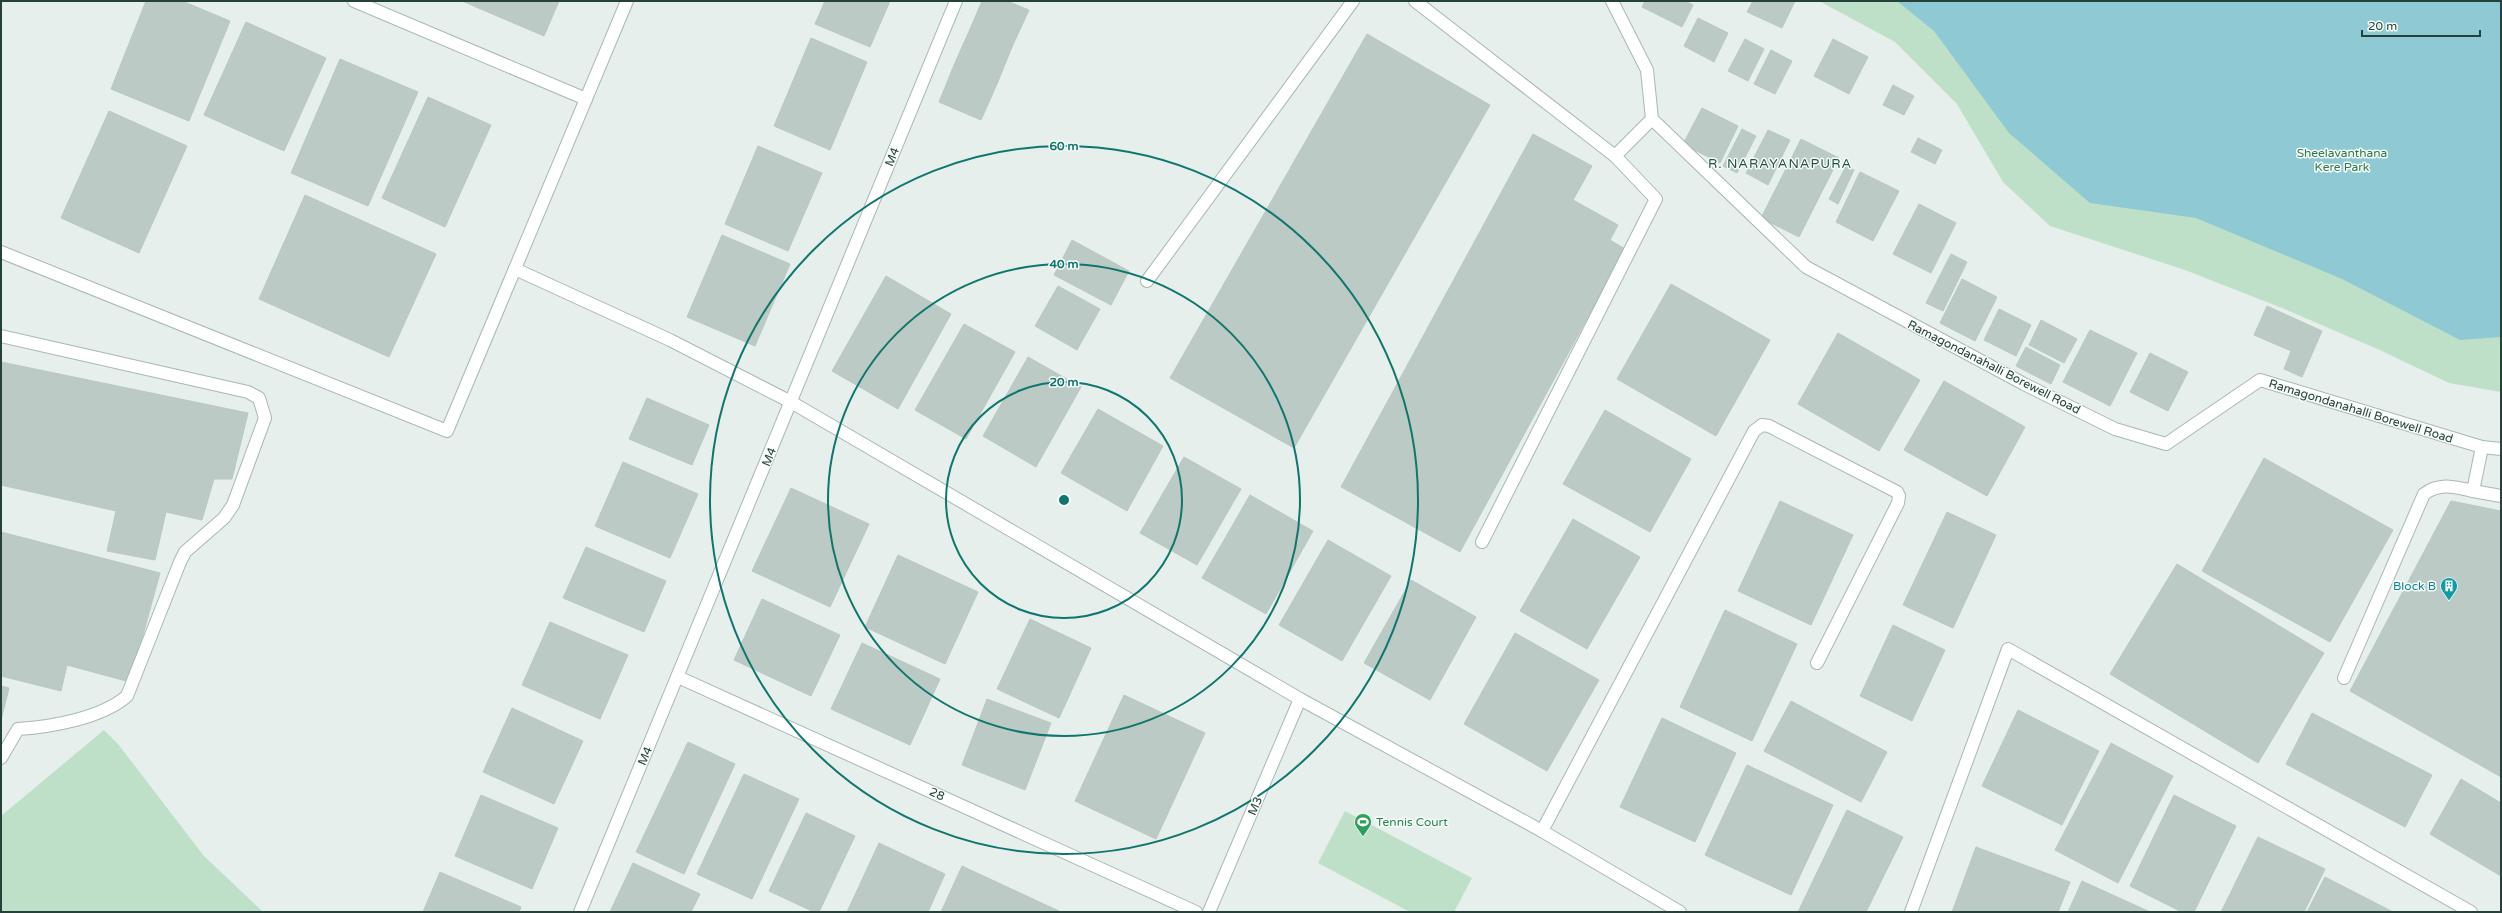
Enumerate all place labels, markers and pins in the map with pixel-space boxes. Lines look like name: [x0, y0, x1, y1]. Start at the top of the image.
centre of rings: [1057, 493, 1071, 507]
building icon: Block B: [2439, 576, 2459, 601]
place label: Block B: [2393, 579, 2436, 593]
sports icon: Tennis Court: [1353, 812, 1373, 837]
place label: Tennis Court: [1376, 815, 1448, 829]

